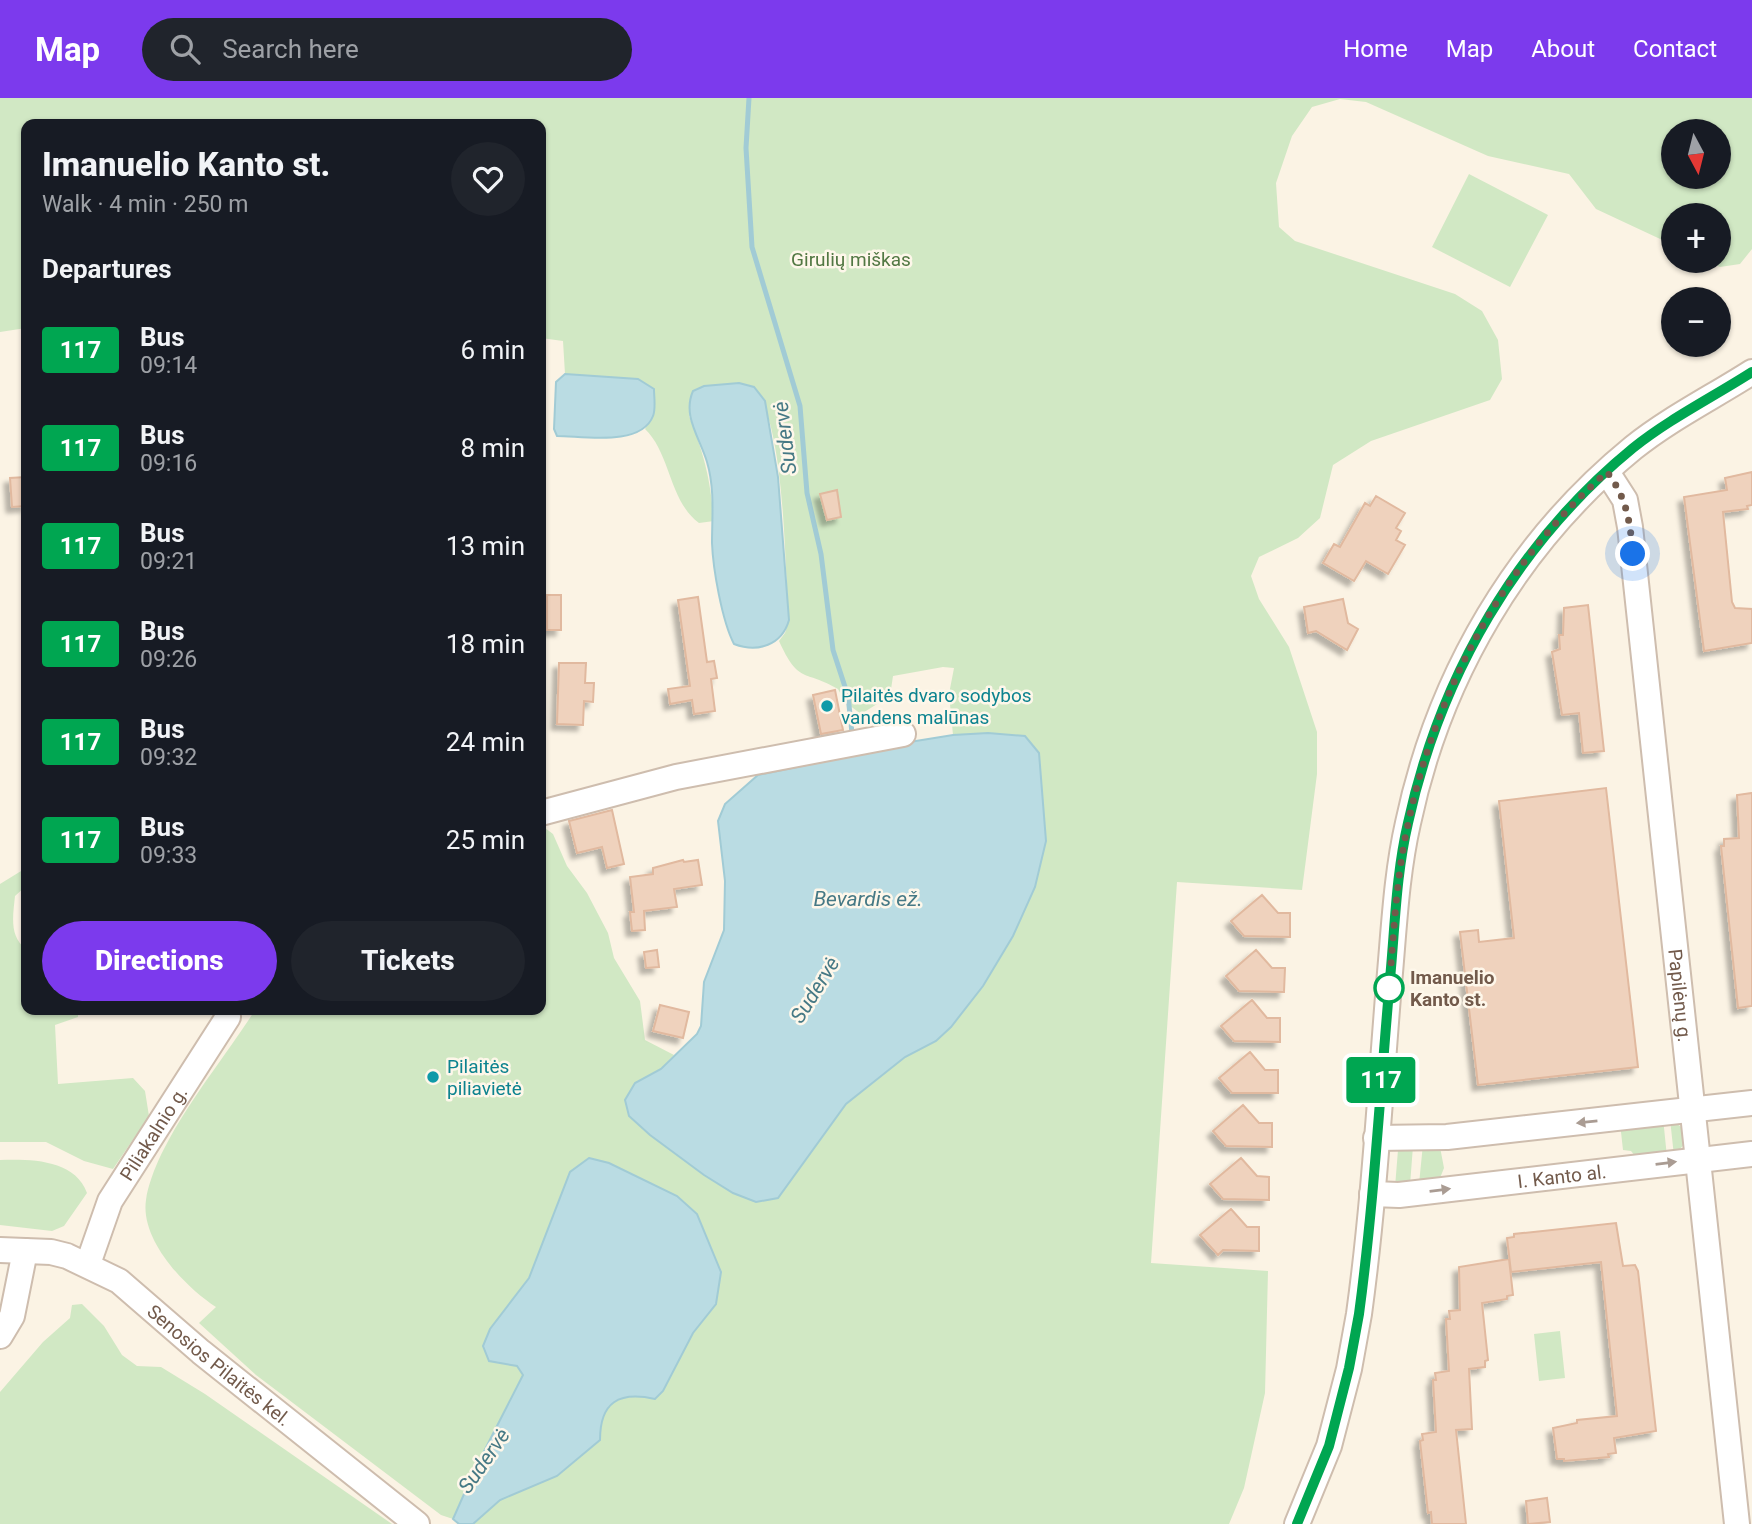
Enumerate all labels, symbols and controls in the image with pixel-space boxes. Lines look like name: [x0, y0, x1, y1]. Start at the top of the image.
search box: [142, 18, 632, 81]
text: Map: [35, 30, 100, 69]
icon: search: [166, 30, 204, 68]
text: Search here: [222, 34, 359, 64]
text: Home: [1343, 35, 1408, 63]
text: Map: [1446, 35, 1493, 63]
text: About: [1531, 35, 1595, 63]
text: Contact: [1633, 35, 1717, 63]
north arrow: [1661, 119, 1731, 189]
map controls: [1661, 119, 1731, 357]
button: heart: [451, 142, 525, 216]
text: Imanuelio Kanto st.: [42, 145, 330, 184]
text: Walk · 4 min · 250 m: [42, 191, 248, 218]
button: +: [1661, 203, 1731, 273]
park label: Girulių miškas: [791, 248, 911, 271]
text: Departures: [42, 254, 172, 284]
button: −: [1661, 287, 1731, 357]
text: Bus: [140, 322, 185, 352]
text: 6 min: [460, 335, 525, 365]
text: 117: [60, 336, 101, 364]
text: 09:14: [140, 352, 197, 379]
water label: Sudervė: [769, 400, 801, 476]
text: Bus: [140, 420, 185, 450]
text: 8 min: [460, 433, 525, 463]
text: 117: [60, 434, 101, 462]
text: 09:16: [140, 450, 197, 477]
text: Bus: [140, 518, 185, 548]
text: 13 min: [446, 531, 525, 561]
text: 117: [60, 532, 101, 560]
your location: [1615, 536, 1650, 571]
text: 09:21: [140, 548, 197, 575]
text: Bus: [140, 616, 185, 646]
text: 18 min: [446, 629, 525, 659]
text: 117: [60, 630, 101, 658]
text: 09:26: [140, 646, 197, 673]
place label: Pilaitės dvaro sodybos vandens malūnas: [841, 684, 1032, 729]
marker: Pilaitės dvaro sodybos vandens malūnas: [819, 698, 835, 714]
text: Bus: [140, 714, 185, 744]
text: 24 min: [446, 727, 525, 757]
text: 117: [60, 728, 101, 756]
text: 09:32: [140, 744, 197, 771]
text: Bus: [140, 812, 185, 842]
text: 25 min: [446, 825, 525, 855]
text: 117: [60, 826, 101, 854]
text: 09:33: [140, 842, 197, 869]
water label: Bevardis ež.: [813, 887, 923, 911]
button: Directions: [42, 921, 277, 1001]
button: Tickets: [291, 921, 525, 1001]
street label: Papilėnų g.: [1663, 948, 1696, 1043]
water label: Sudervė: [785, 952, 845, 1027]
place label: Imanuelio Kanto st.: [1410, 966, 1495, 1011]
marker: Imanuelio Kanto st.: [1374, 973, 1404, 1003]
place label: Pilaitės piliavietė: [447, 1055, 522, 1100]
line badge: 117: [1341, 1057, 1421, 1103]
text: 117: [1360, 1066, 1402, 1094]
marker: Pilaitės piliavietė: [425, 1069, 441, 1085]
street label: Piliakalnio g.: [115, 1082, 192, 1185]
one-way arrow: [1576, 1116, 1598, 1127]
one-way arrow: [1655, 1158, 1677, 1169]
street label: I. Kanto al.: [1516, 1160, 1608, 1193]
one-way arrow: [1429, 1184, 1451, 1195]
street label: Senosios Pilaitės kel.: [142, 1300, 295, 1431]
water label: Sudervė: [453, 1424, 515, 1498]

